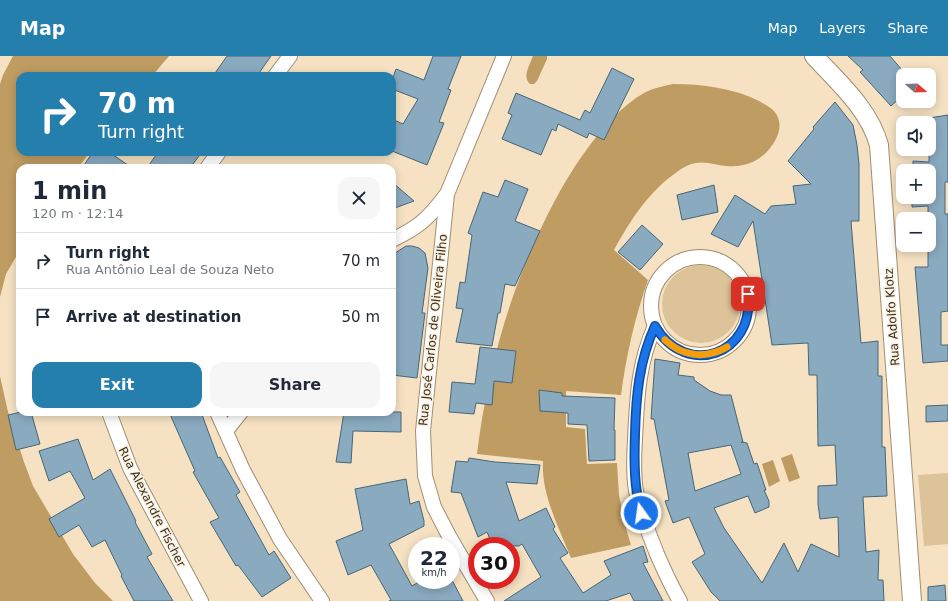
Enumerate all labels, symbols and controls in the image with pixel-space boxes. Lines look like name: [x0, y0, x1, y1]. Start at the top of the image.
text: Map: [20, 17, 65, 39]
text: Map: [768, 20, 797, 36]
text: Layers: [819, 20, 866, 36]
text: Share: [888, 20, 928, 36]
north arrow: [896, 68, 936, 108]
map controls: [896, 68, 936, 252]
text: 70 m: [98, 87, 176, 120]
icon: right: [32, 88, 84, 140]
button: sound: [896, 116, 936, 156]
text: Turn right: [98, 121, 184, 142]
button: +: [896, 164, 936, 204]
text: 1 min: [32, 177, 107, 205]
button: close: [338, 177, 380, 219]
text: 120 m · 12:14: [32, 206, 123, 221]
button: −: [896, 212, 936, 252]
street label: Rua José Carlos de Oliveira Filho: [416, 233, 450, 427]
text: Turn right: [66, 244, 150, 262]
icon: right: [32, 250, 54, 272]
text: 70 m: [342, 252, 380, 270]
text: Rua Antônio Leal de Souza Neto: [66, 262, 274, 277]
street label: Rua Adolfo Klotz: [882, 268, 902, 366]
pin: [731, 277, 765, 311]
icon: arrive: [737, 283, 759, 305]
icon: arrive: [32, 306, 54, 328]
text: Arrive at destination: [66, 308, 241, 326]
text: 50 m: [342, 308, 380, 326]
button: Exit: [32, 362, 202, 408]
button: Share: [210, 362, 380, 408]
street label: Rua Alexandre Fischer: [116, 445, 188, 569]
position arrow: [620, 492, 662, 534]
speed limit sign: 30: [468, 537, 520, 589]
text: 22: [420, 546, 448, 570]
text: km/h: [421, 567, 447, 578]

